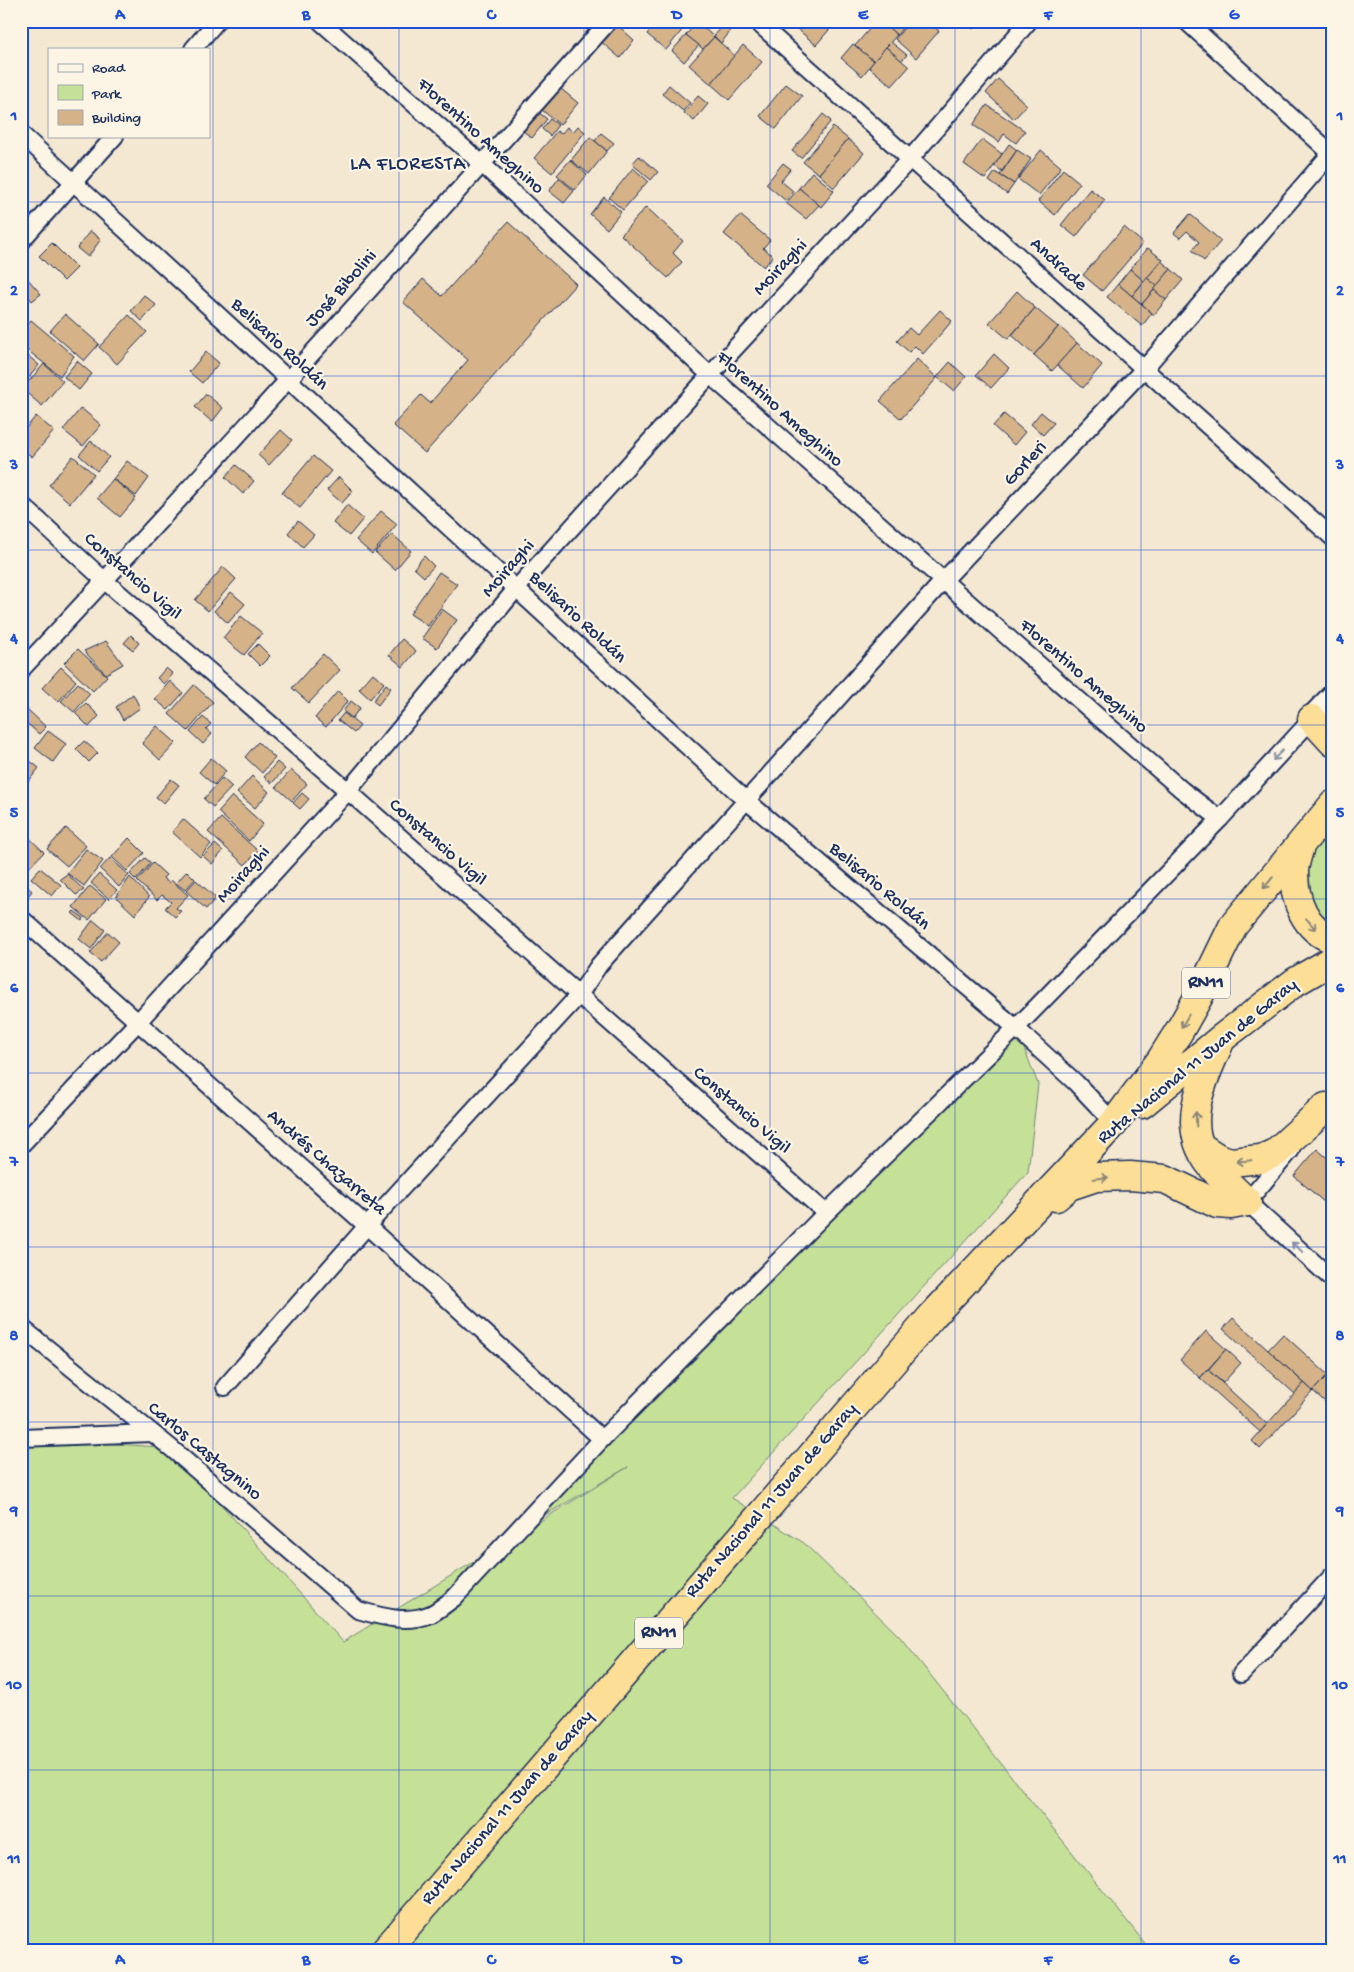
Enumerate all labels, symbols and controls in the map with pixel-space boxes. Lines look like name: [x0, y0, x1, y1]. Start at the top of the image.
text: A: [114, 7, 126, 26]
text: B: [301, 7, 311, 26]
text: C: [486, 7, 497, 26]
text: D: [670, 7, 683, 26]
text: E: [858, 7, 869, 26]
text: F: [1043, 7, 1054, 26]
text: G: [1229, 7, 1240, 26]
legend: [48, 48, 210, 138]
text: Road: [92, 60, 126, 78]
street label: Florentino Ameghino: [411, 73, 548, 200]
text: Park: [91, 86, 122, 104]
text: 1: [10, 108, 17, 127]
text: 1: [1336, 108, 1343, 127]
text: Building: [91, 110, 141, 128]
district label: LA FLORESTA: [350, 154, 466, 177]
street label: Andrade: [1024, 233, 1092, 297]
street label: Moiraghi: [749, 235, 813, 301]
street label: José Bibolini: [301, 245, 383, 333]
text: 2: [10, 283, 18, 302]
text: 2: [1336, 283, 1344, 302]
street label: Belisario Roldán: [225, 293, 333, 396]
street label: Florentino Ameghino: [710, 346, 847, 473]
street label: Gorleri: [999, 437, 1053, 491]
text: 3: [9, 457, 18, 476]
text: 3: [1335, 457, 1344, 476]
street label: Constancio Vigil: [78, 528, 186, 626]
street label: Moiraghi: [477, 535, 541, 603]
street label: Belisario Roldán: [523, 566, 631, 669]
street label: Florentino Ameghino: [1013, 614, 1152, 739]
text: 4: [9, 631, 18, 650]
text: 4: [1335, 631, 1344, 650]
one-way arrow: [1272, 748, 1284, 761]
street label: Constancio Vigil: [383, 794, 491, 892]
text: 5: [10, 805, 19, 824]
text: 5: [1336, 805, 1345, 824]
street label: Belisario Roldán: [823, 837, 934, 936]
street label: Moiraghi: [212, 841, 276, 909]
one-way arrow: [1262, 876, 1274, 889]
one-way arrow: [1306, 918, 1317, 931]
road number: RN11: [1182, 968, 1230, 998]
street label: Ruta Nacional 11 Juan de Garay: [1093, 974, 1303, 1150]
text: 6: [10, 980, 19, 999]
text: 6: [1336, 980, 1345, 999]
one-way arrow: [1180, 1014, 1190, 1029]
street label: Constancio Vigil: [687, 1062, 795, 1160]
street label: Andrés Chazarreta: [261, 1105, 392, 1222]
one-way arrow: [1191, 1111, 1200, 1127]
text: 7: [9, 1154, 19, 1173]
text: 7: [1335, 1154, 1345, 1173]
one-way arrow: [1236, 1156, 1252, 1166]
one-way arrow: [1092, 1173, 1108, 1183]
one-way arrow: [1290, 1241, 1303, 1253]
text: 8: [10, 1328, 19, 1347]
text: 8: [1336, 1328, 1345, 1347]
street label: Carlos Castagnino: [142, 1398, 266, 1507]
street label: Ruta Nacional 11 Juan de Garay: [681, 1398, 863, 1603]
text: 9: [9, 1503, 18, 1522]
text: 9: [1335, 1503, 1344, 1522]
road number: RN11: [635, 1618, 683, 1649]
text: 10: [5, 1677, 22, 1696]
text: 10: [1331, 1677, 1348, 1696]
street label: Ruta Nacional 11 Juan de Garay: [417, 1705, 599, 1910]
text: 11: [7, 1851, 20, 1870]
text: 11: [1333, 1851, 1346, 1870]
text: A: [114, 1952, 126, 1971]
text: B: [301, 1952, 311, 1971]
text: C: [486, 1952, 497, 1971]
text: D: [670, 1952, 683, 1971]
text: E: [858, 1952, 869, 1971]
text: F: [1043, 1952, 1054, 1971]
text: G: [1229, 1952, 1240, 1971]

